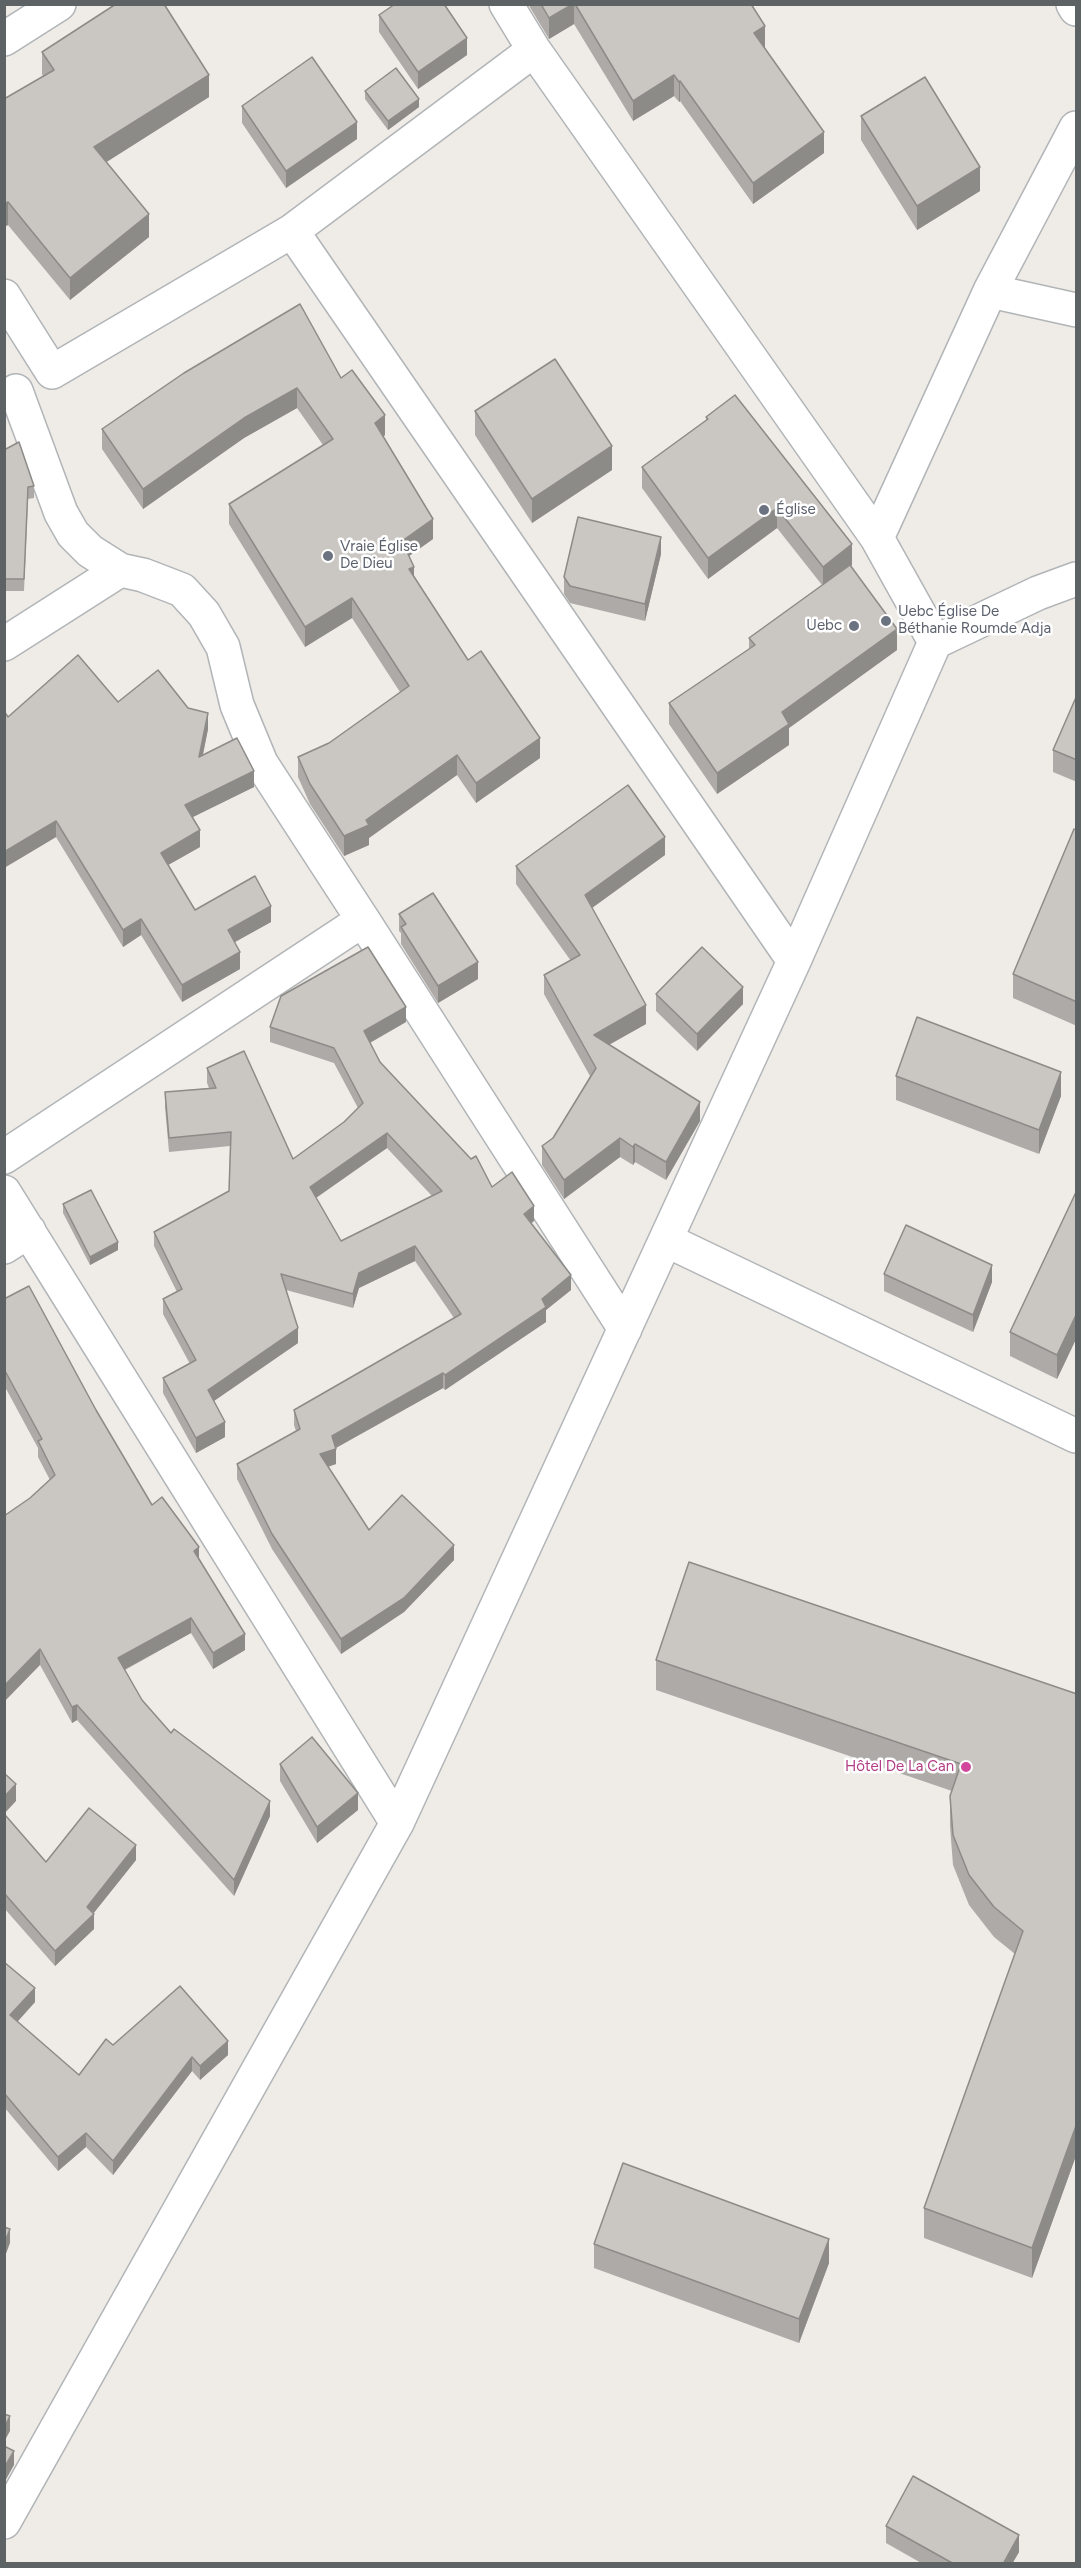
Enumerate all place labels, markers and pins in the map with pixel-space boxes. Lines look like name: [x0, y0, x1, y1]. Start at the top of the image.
place label: Église: [776, 501, 816, 519]
marker: Église: [757, 503, 771, 517]
place label: Vraie Église De Dieu: [340, 538, 418, 573]
marker: Vraie Église De Dieu: [321, 549, 335, 563]
place label: Uebc Église De Béthanie Roumde Adja: [898, 603, 1051, 638]
marker: Uebc Église De Béthanie Roumde Adja: [879, 614, 893, 628]
place label: Uebc: [806, 617, 842, 635]
marker: Uebc: [847, 619, 861, 633]
place label: Hôtel De La Can: [845, 1758, 954, 1776]
marker: Hôtel De La Can: [959, 1760, 973, 1774]

